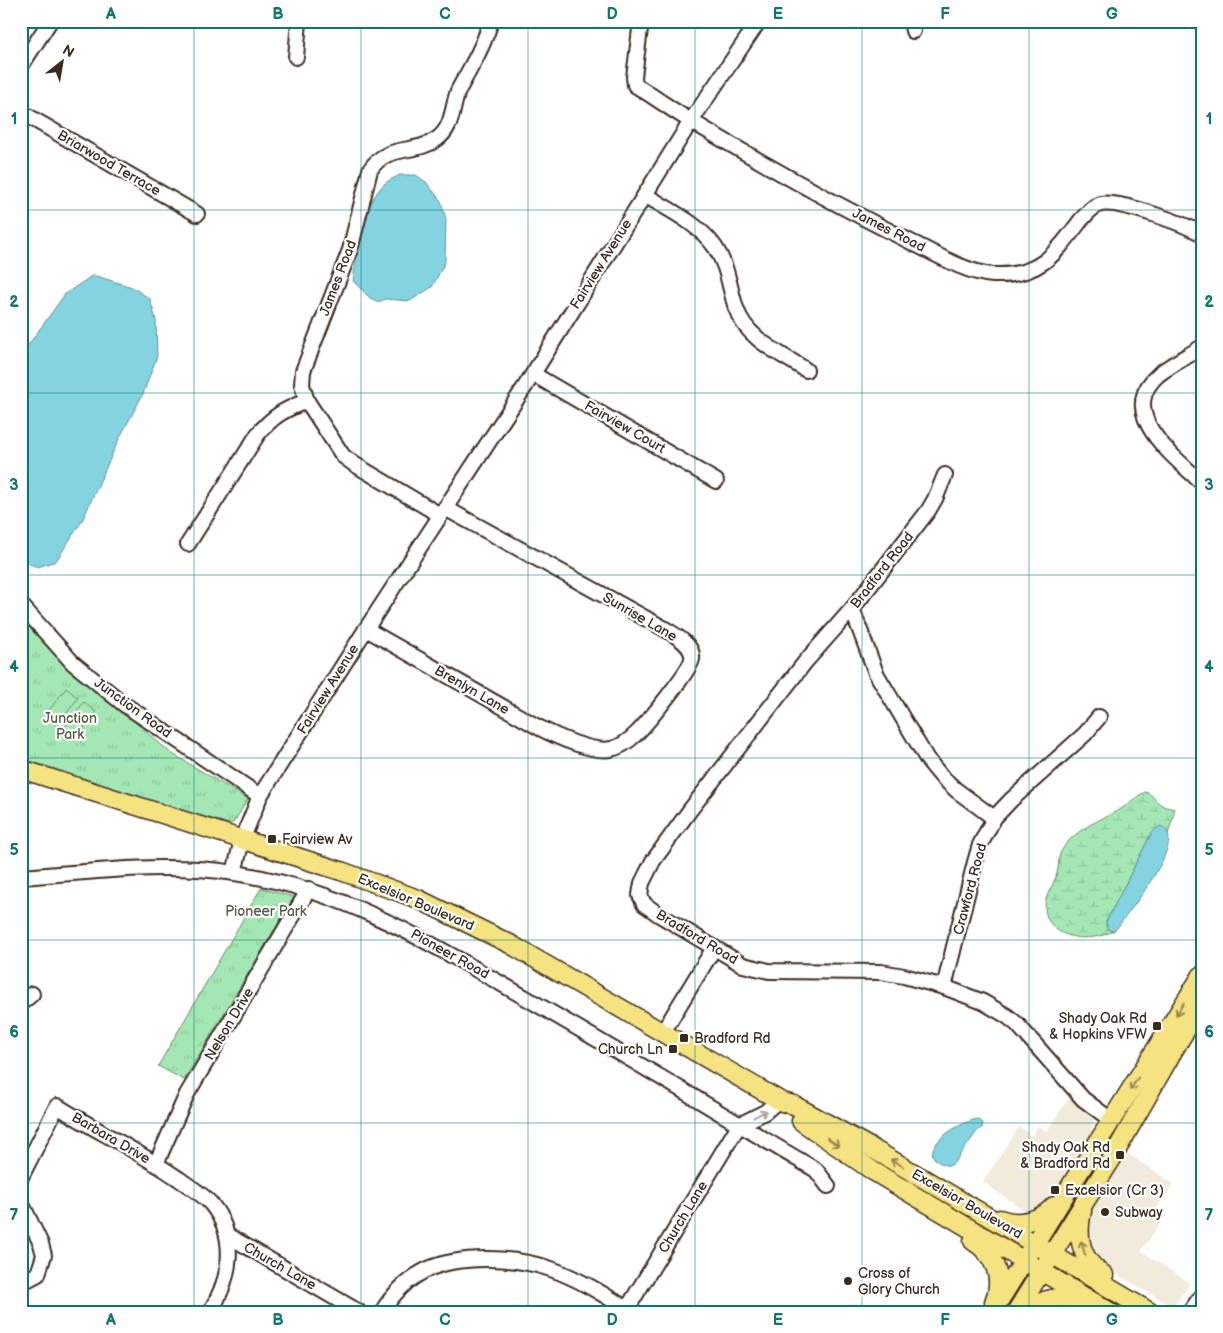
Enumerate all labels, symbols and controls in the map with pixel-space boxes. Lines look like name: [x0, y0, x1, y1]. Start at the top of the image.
text: A: [105, 5, 116, 24]
text: B: [272, 5, 284, 24]
text: C: [439, 5, 451, 24]
text: D: [606, 5, 618, 24]
text: E: [773, 5, 783, 24]
text: F: [940, 5, 950, 24]
text: G: [1106, 5, 1118, 24]
north arrow: [38, 38, 88, 88]
text: N: [60, 41, 77, 61]
text: 1: [11, 110, 17, 129]
text: 1: [1206, 110, 1212, 129]
street label: Briarwood Terrace: [54, 127, 164, 199]
street label: James Road: [850, 204, 928, 256]
street label: Fairview Avenue: [567, 216, 635, 312]
street label: James Road: [316, 238, 360, 318]
text: 2: [9, 293, 19, 312]
text: 2: [1204, 293, 1214, 312]
street label: Fairview Court: [581, 397, 669, 457]
text: 3: [9, 476, 19, 495]
text: 3: [1204, 476, 1214, 495]
street label: Bradford Road: [847, 528, 917, 612]
street label: Sunrise Lane: [600, 589, 680, 645]
street label: Fairview Avenue: [294, 641, 362, 737]
text: 4: [9, 658, 19, 677]
text: 4: [1204, 658, 1214, 677]
street label: Brenlyn Lane: [432, 662, 512, 718]
street label: Junction Road: [91, 674, 175, 742]
park label: Junction Park: [43, 710, 97, 743]
place label: Fairview Av: [282, 831, 353, 848]
marker: Fairview Av: [266, 833, 278, 845]
text: 5: [9, 841, 19, 860]
street label: Crawford Road: [950, 841, 990, 937]
text: 5: [1204, 841, 1214, 860]
street label: Excelsior Boulevard: [355, 870, 477, 934]
park label: Pioneer Park: [225, 903, 307, 920]
street label: Bradford Road: [653, 906, 741, 968]
street label: Pioneer Road: [408, 925, 492, 983]
street label: Nelson Drive: [201, 985, 257, 1063]
one-way arrow: [1175, 1001, 1185, 1015]
place label: Shady Oak Rd & Hopkins VFW: [1049, 1010, 1147, 1043]
marker: Shady Oak Rd & Hopkins VFW: [1151, 1020, 1163, 1032]
text: 6: [9, 1023, 19, 1042]
text: 6: [1204, 1023, 1214, 1042]
place label: Bradford Rd: [694, 1030, 771, 1047]
marker: Bradford Rd: [678, 1032, 690, 1044]
place label: Church Ln: [598, 1041, 663, 1058]
marker: Church Ln: [667, 1043, 679, 1055]
one-way arrow: [1129, 1077, 1139, 1091]
street label: Barbara Drive: [69, 1109, 153, 1167]
one-way arrow: [752, 1109, 767, 1118]
one-way arrow: [826, 1137, 840, 1147]
place label: Shady Oak Rd & Bradford Rd: [1020, 1139, 1110, 1172]
marker: Shady Oak Rd & Bradford Rd: [1114, 1149, 1126, 1161]
one-way arrow: [890, 1158, 905, 1168]
street label: Excelsior Boulevard: [909, 1165, 1025, 1243]
street label: Church Lane: [655, 1178, 711, 1256]
place label: Excelsior (Cr 3): [1065, 1182, 1164, 1199]
marker: Excelsior (Cr 3): [1049, 1184, 1061, 1196]
place label: Subway: [1115, 1204, 1163, 1221]
text: 7: [10, 1206, 19, 1225]
marker: Subway: [1099, 1206, 1111, 1218]
text: 7: [1205, 1206, 1214, 1225]
street label: Church Lane: [241, 1238, 319, 1294]
one-way arrow: [1077, 1241, 1087, 1257]
place label: Cross of Glory Church: [858, 1265, 940, 1298]
marker: Cross of Glory Church: [842, 1275, 854, 1287]
text: A: [105, 1311, 116, 1330]
text: B: [272, 1311, 284, 1330]
text: C: [439, 1311, 451, 1330]
text: D: [606, 1311, 618, 1330]
text: E: [773, 1311, 783, 1330]
text: F: [940, 1311, 950, 1330]
text: G: [1106, 1311, 1118, 1330]

